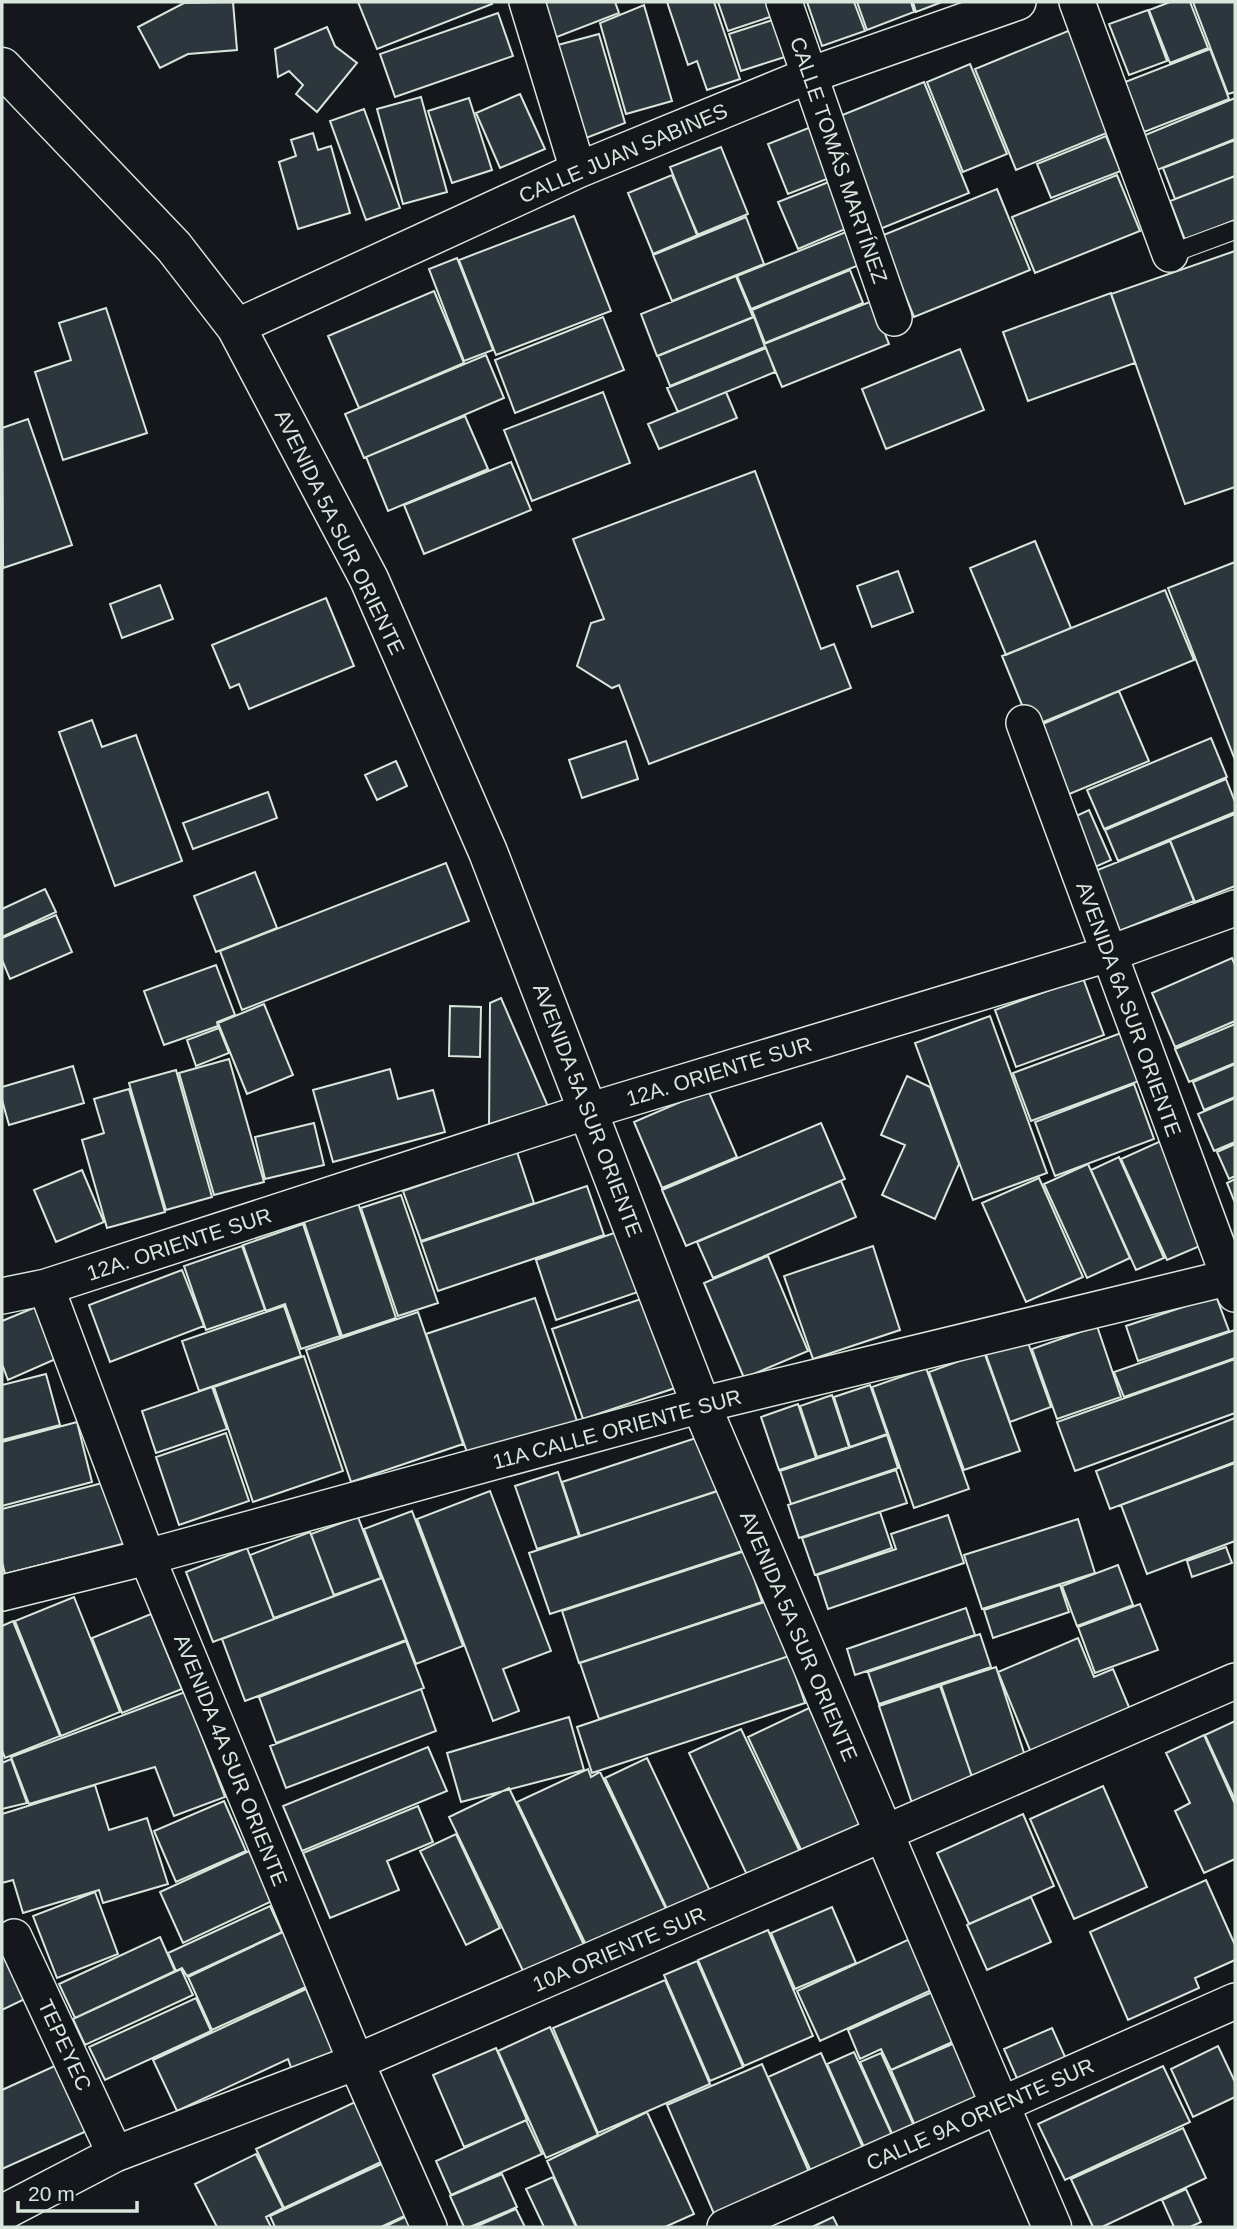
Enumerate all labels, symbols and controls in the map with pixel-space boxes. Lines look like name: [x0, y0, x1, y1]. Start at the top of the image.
street label: CALLE TOMÁS MARTÍNEZ: [786, 34, 892, 286]
street label: CALLE JUAN SABINES: [515, 99, 731, 207]
street label: AVENIDA 5A SUR ORIENTE: [271, 406, 409, 658]
street label: AVENIDA 6A SUR ORIENTE: [1072, 879, 1186, 1139]
street label: AVENIDA 5A SUR ORIENTE: [529, 980, 647, 1240]
street label: 12A. ORIENTE SUR: [624, 1032, 814, 1110]
street label: 12A. ORIENTE SUR: [84, 1203, 274, 1285]
street label: 11A CALLE ORIENTE SUR: [490, 1385, 744, 1473]
street label: AVENIDA 5A SUR ORIENTE: [736, 1508, 862, 1764]
street label: AVENIDA 4A SUR ORIENTE: [170, 1631, 292, 1889]
street label: 10A ORIENTE SUR: [529, 1902, 709, 1996]
street label: TEPEYEC: [34, 1996, 96, 2094]
street label: CALLE 9A ORIENTE SUR: [863, 2053, 1097, 2175]
scale bar: [18, 2170, 136, 2214]
text: 20 m: [28, 2182, 75, 2205]

